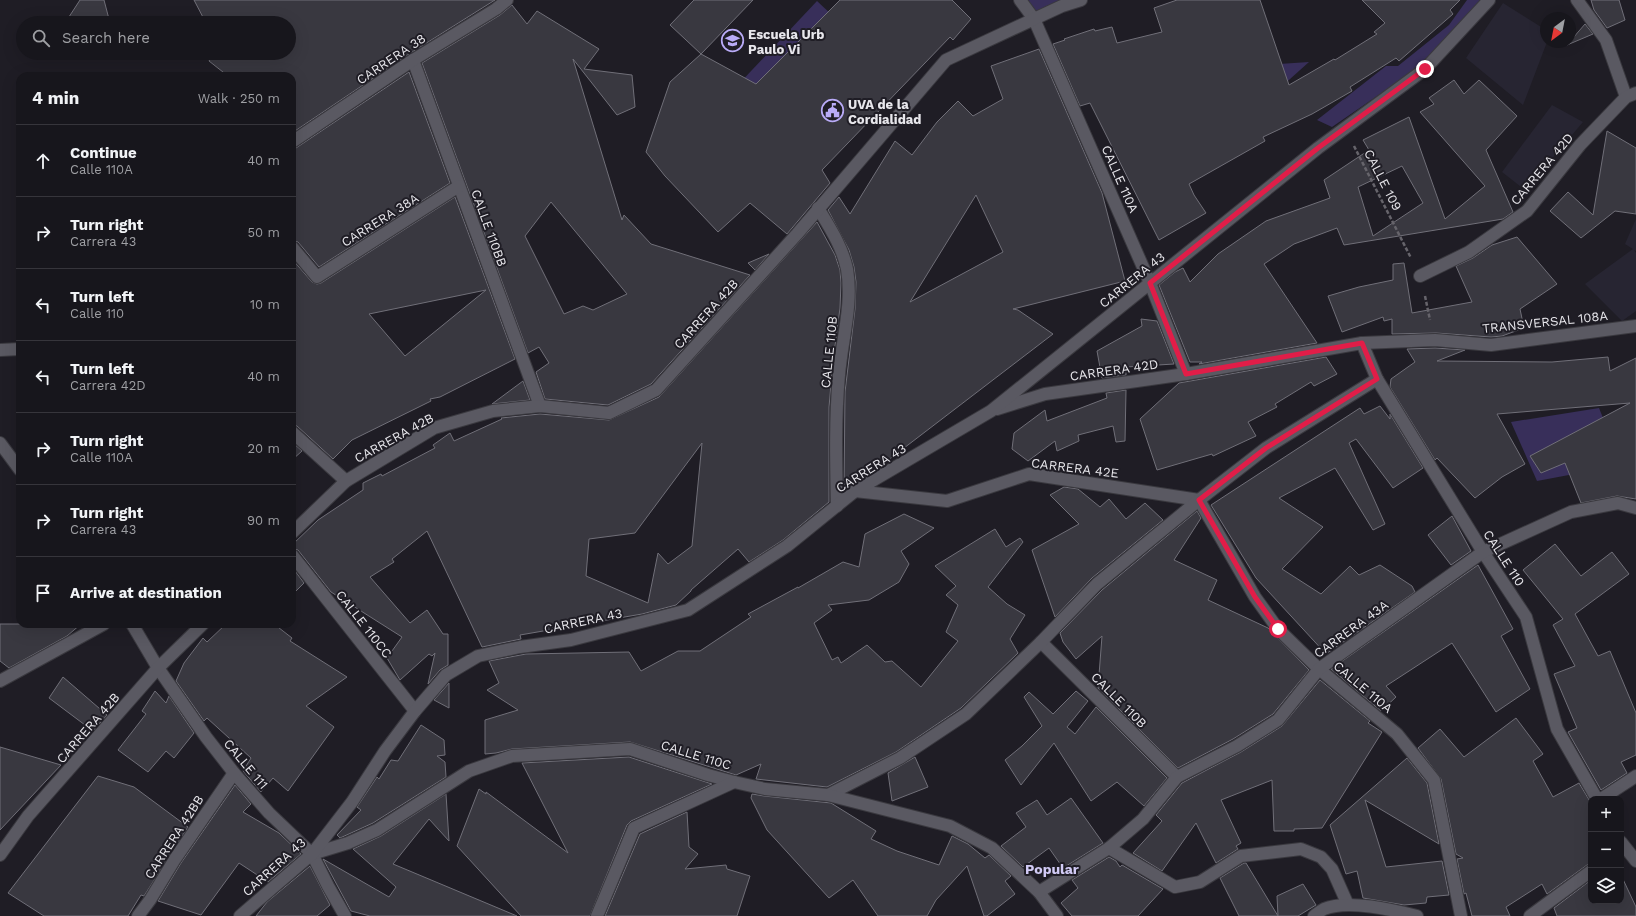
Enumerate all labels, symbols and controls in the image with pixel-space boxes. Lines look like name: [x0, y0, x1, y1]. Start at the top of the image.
north arrow: [1540, 12, 1576, 48]
search box: [16, 16, 296, 60]
icon: search: [30, 27, 52, 49]
place label: Escuela Urb Paulo Vi: [748, 27, 824, 57]
school or university icon: Escuela Urb Paulo Vi: [719, 28, 745, 54]
text: Search here: [62, 29, 150, 47]
street label: CARRERA 38: [354, 30, 428, 88]
route end: [1416, 60, 1434, 78]
text: 4 min: [32, 88, 79, 108]
text: Walk · 250 m: [198, 91, 280, 106]
place label: UVA de la Cordialidad: [848, 97, 921, 127]
public building icon: UVA de la Cordialidad: [819, 98, 845, 124]
street label: CARRERA 42D: [1508, 130, 1576, 208]
street label: CALLE 110A: [1098, 143, 1142, 215]
text: Continue: [70, 144, 137, 162]
street label: CALLE 109: [1361, 147, 1405, 213]
icon: ahead: [32, 150, 54, 172]
text: 40 m: [247, 153, 280, 168]
text: Calle 110A: [70, 162, 133, 177]
street label: CALLE 110BB: [468, 188, 510, 268]
street label: CARRERA 38A: [339, 190, 422, 250]
text: Turn right: [70, 216, 143, 234]
icon: right: [32, 222, 54, 244]
text: 50 m: [248, 225, 280, 240]
text: Carrera 43: [70, 234, 136, 249]
street label: CARRERA 43: [1096, 249, 1168, 311]
street label: CARRERA 42B: [671, 276, 741, 352]
text: Turn left: [70, 288, 134, 306]
icon: left: [32, 294, 54, 316]
text: 10 m: [250, 297, 280, 312]
text: Calle 110: [70, 306, 124, 321]
street label: TRANSVERSAL 108A: [1481, 308, 1609, 336]
street label: CALLE 110B: [818, 315, 840, 389]
street label: CARRERA 42D: [1069, 356, 1159, 384]
text: Turn left: [70, 360, 134, 378]
icon: left: [32, 366, 54, 388]
text: 40 m: [247, 369, 280, 384]
text: Carrera 42D: [70, 378, 146, 393]
street label: CARRERA 42B: [352, 410, 436, 466]
text: Turn right: [70, 432, 143, 450]
icon: right: [32, 438, 54, 460]
text: 20 m: [248, 441, 280, 456]
street label: CARRERA 43: [833, 441, 909, 495]
text: Calle 110A: [70, 450, 133, 465]
street label: CARRERA 42E: [1030, 455, 1120, 481]
text: Turn right: [70, 504, 143, 522]
icon: right: [32, 510, 54, 532]
text: 90 m: [247, 513, 280, 528]
text: Carrera 43: [70, 522, 136, 537]
street label: CALLE 110: [1480, 527, 1528, 589]
icon: arrive: [32, 582, 54, 604]
text: Arrive at destination: [70, 584, 222, 602]
street label: CALLE 110CC: [333, 587, 395, 661]
street label: CARRERA 43A: [1311, 597, 1391, 661]
street label: CARRERA 43: [542, 605, 624, 637]
route start: [1269, 620, 1287, 638]
street label: CALLE 110A: [1330, 658, 1396, 716]
street label: CALLE 110B: [1088, 669, 1150, 731]
street label: CARRERA 42B: [53, 690, 123, 766]
street label: CALLE 111: [221, 736, 271, 792]
street label: CALLE 110C: [659, 737, 733, 773]
street label: CARRERA 42BB: [141, 792, 207, 882]
map controls: [1588, 796, 1624, 904]
button: +: [1588, 796, 1624, 832]
button: −: [1588, 832, 1624, 868]
street label: CARRERA 43: [239, 835, 309, 899]
district label: Popular: [1025, 861, 1079, 877]
button: layers: [1588, 868, 1624, 904]

